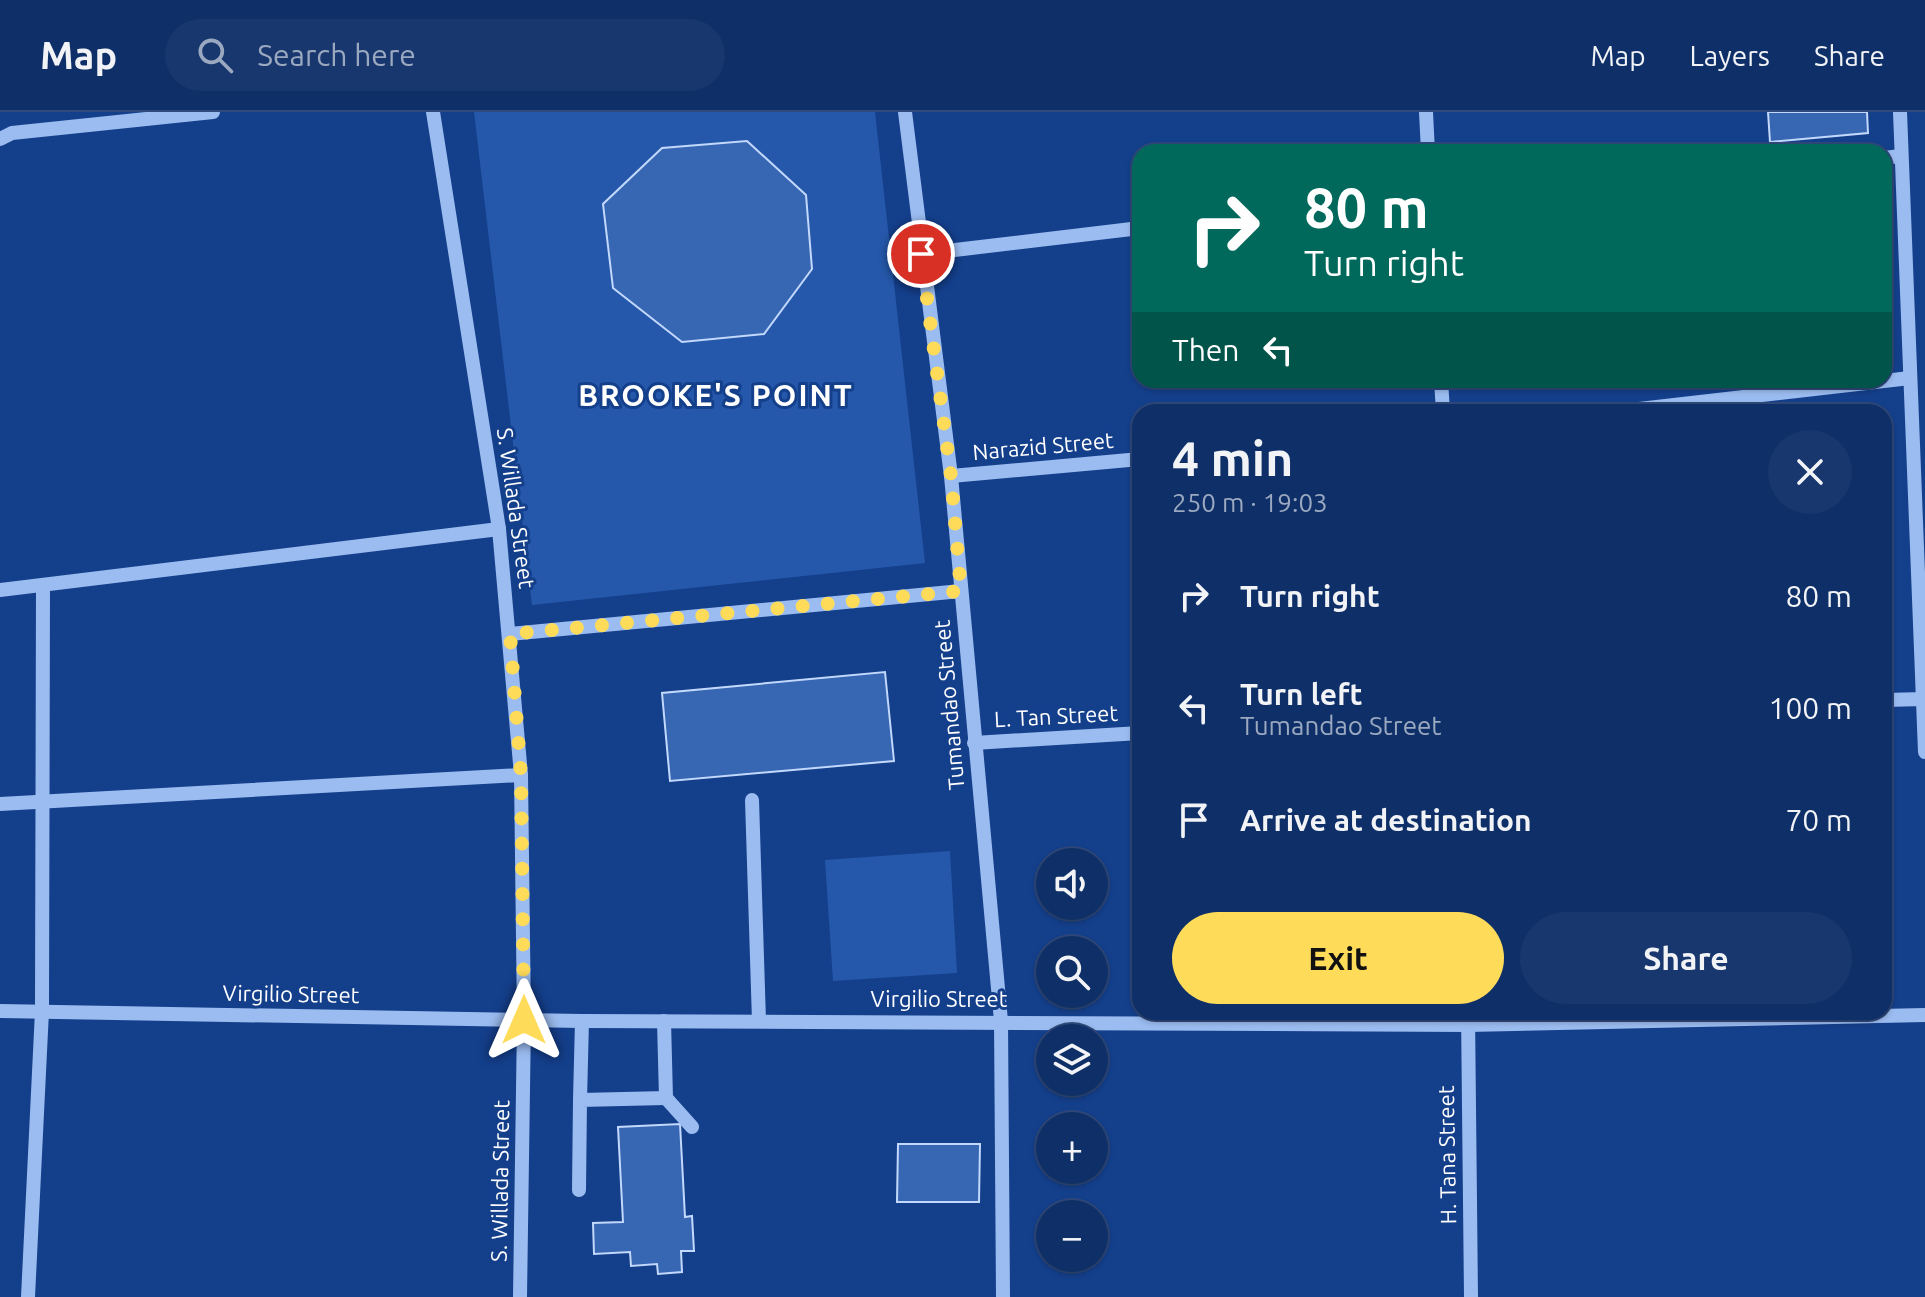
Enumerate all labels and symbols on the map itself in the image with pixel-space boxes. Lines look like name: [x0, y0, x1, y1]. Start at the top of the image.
pin: [887, 220, 955, 288]
district label: BROOKE'S POINT: [578, 378, 854, 412]
street label: S. Willada Street: [493, 426, 540, 590]
street label: Narazid Street: [971, 427, 1115, 464]
street label: Tumandao Street: [929, 619, 968, 791]
street label: L. Tan Street: [993, 700, 1119, 731]
position arrow: [482, 978, 566, 1062]
street label: Virgilio Street: [222, 980, 360, 1007]
street label: Virgilio Street: [871, 986, 1008, 1011]
street label: H. Tana Street: [1433, 1085, 1460, 1225]
street label: S. Willada Street: [486, 1099, 513, 1262]

